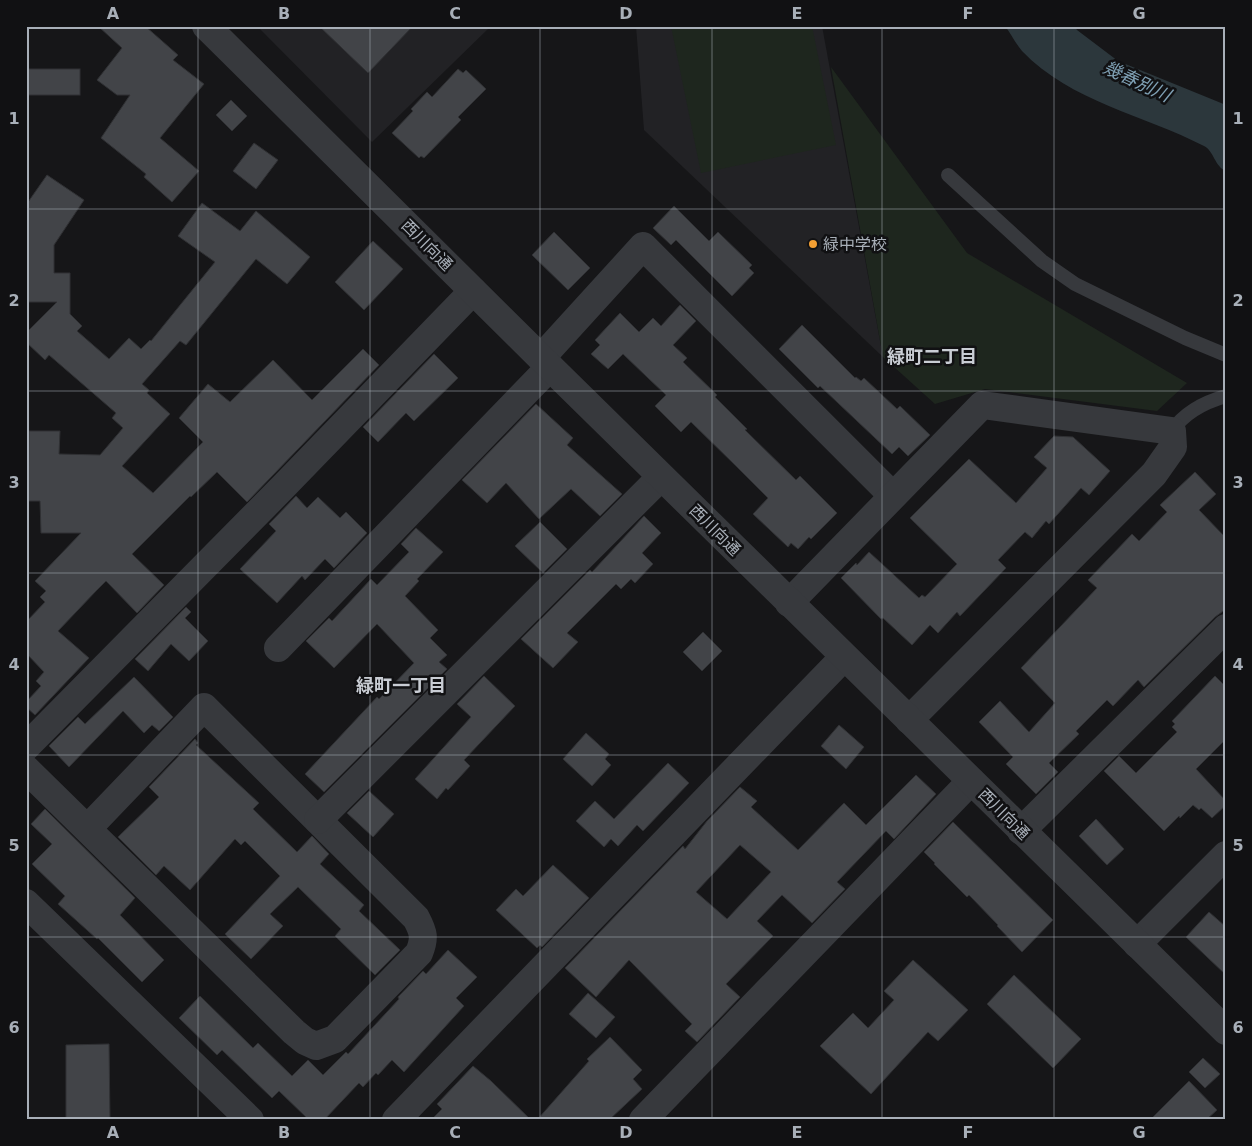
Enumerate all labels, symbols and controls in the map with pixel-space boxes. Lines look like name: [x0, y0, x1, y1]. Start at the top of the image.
text: A: [107, 4, 120, 23]
text: B: [278, 4, 290, 23]
text: C: [449, 4, 461, 23]
text: D: [619, 4, 633, 23]
text: E: [792, 4, 802, 23]
text: F: [963, 4, 973, 23]
text: G: [1132, 4, 1146, 23]
water label: 幾春別川: [1100, 56, 1176, 107]
text: 1: [8, 109, 20, 128]
text: 1: [1232, 109, 1244, 128]
street label: 西川向通: [398, 216, 456, 274]
place label: 緑中学校: [823, 235, 887, 254]
marker: 緑中学校: [807, 238, 819, 250]
text: 2: [8, 291, 20, 310]
text: 2: [1232, 291, 1244, 310]
district label: 緑町二丁目: [887, 346, 977, 367]
text: 3: [8, 473, 20, 492]
text: 3: [1232, 473, 1244, 492]
street label: 西川向通: [686, 501, 744, 559]
text: 4: [8, 655, 20, 674]
text: 4: [1232, 655, 1244, 674]
district label: 緑町一丁目: [356, 675, 446, 696]
street label: 西川向通: [975, 785, 1033, 843]
text: 5: [8, 836, 20, 855]
text: 5: [1232, 836, 1244, 855]
text: 6: [8, 1018, 20, 1037]
text: 6: [1232, 1018, 1244, 1037]
text: A: [107, 1123, 120, 1142]
text: B: [278, 1123, 290, 1142]
text: C: [449, 1123, 461, 1142]
text: D: [619, 1123, 633, 1142]
text: E: [792, 1123, 802, 1142]
text: F: [963, 1123, 973, 1142]
text: G: [1132, 1123, 1146, 1142]

